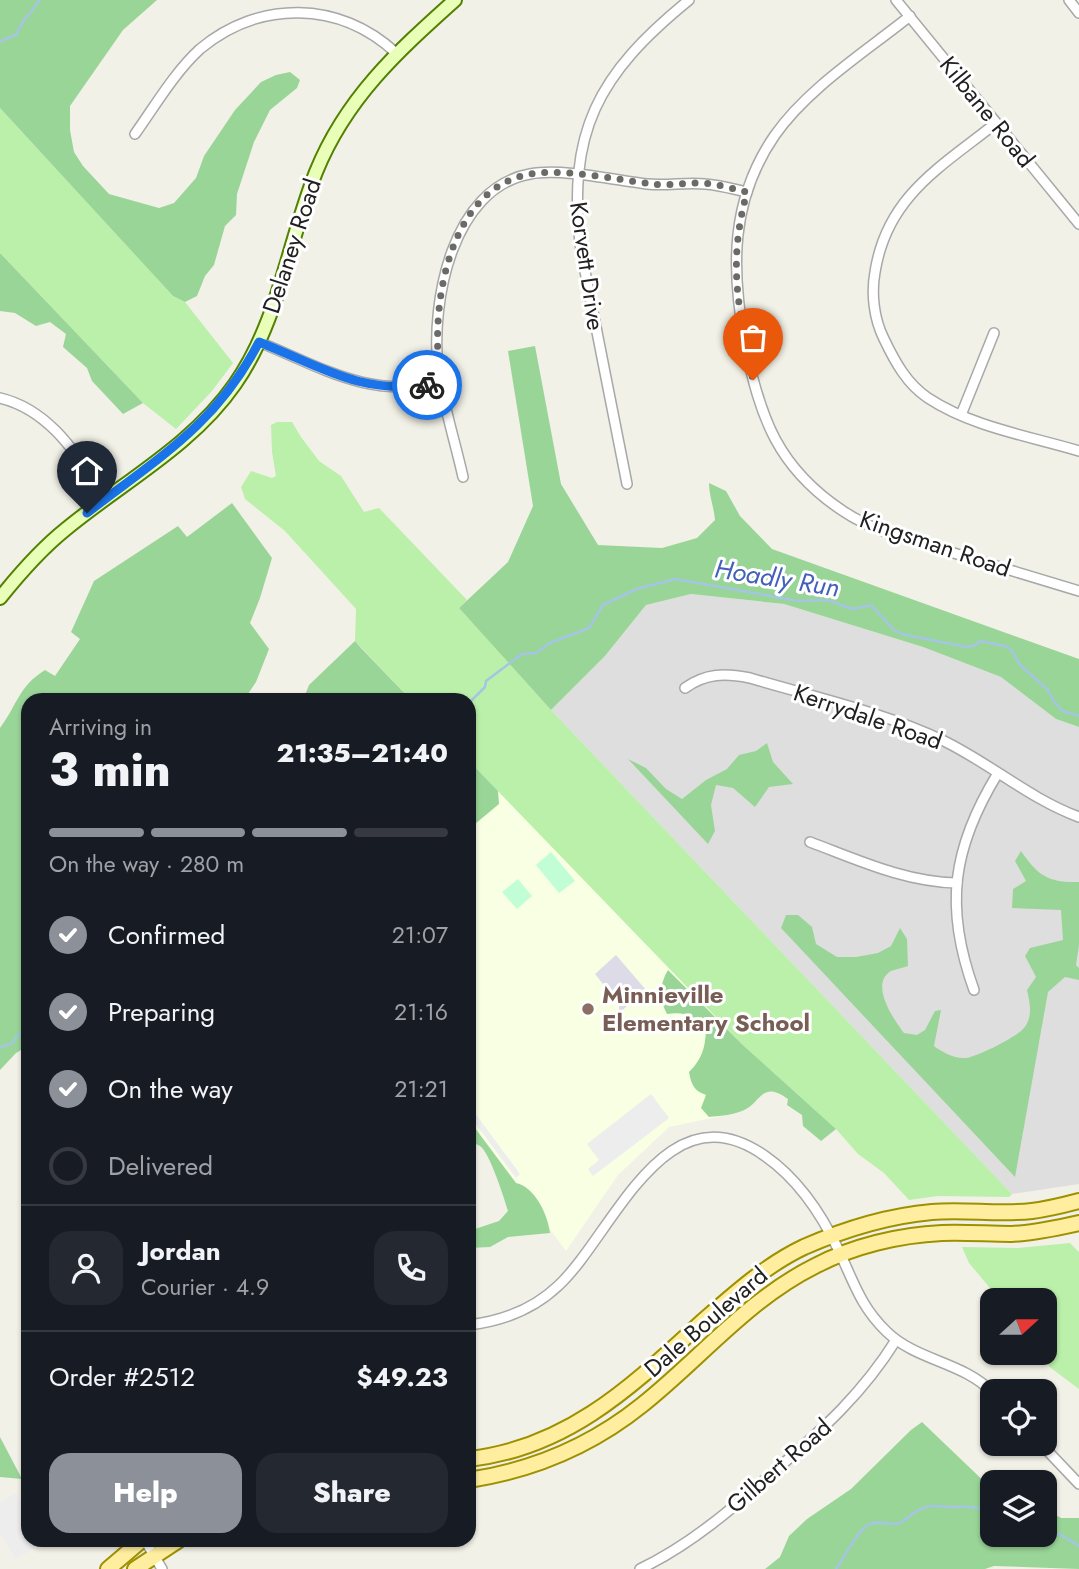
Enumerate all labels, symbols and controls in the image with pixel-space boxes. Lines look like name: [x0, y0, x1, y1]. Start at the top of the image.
street label: Kilbane Road: [931, 48, 1043, 175]
street label: Delaney Road: [253, 174, 330, 318]
street label: Korvett Drive: [561, 199, 614, 333]
pin: [723, 308, 783, 380]
icon: bag: [734, 319, 772, 357]
courier: [392, 350, 462, 420]
icon: bike: [408, 366, 446, 404]
pin: [57, 441, 117, 513]
icon: home: [68, 452, 106, 490]
street label: Kingsman Road: [855, 501, 1015, 586]
water label: Hoadly Run: [712, 549, 842, 607]
street label: Kerrydale Road: [789, 675, 947, 758]
text: Arriving in: [49, 710, 152, 744]
text: 21:35–21:40: [276, 734, 448, 772]
text: 3 min: [49, 737, 171, 803]
text: On the way · 280 m: [49, 847, 244, 881]
icon: check: [49, 916, 87, 954]
text: Confirmed: [108, 916, 225, 954]
text: 21:07: [392, 918, 448, 952]
place label: Minnieville Elementary School: [602, 977, 810, 1040]
icon: check: [49, 993, 87, 1031]
text: Preparing: [108, 993, 215, 1031]
text: 21:16: [394, 995, 448, 1029]
marker: Minnieville Elementary School: [580, 1001, 596, 1017]
icon: check: [49, 1070, 87, 1108]
text: On the way: [108, 1070, 233, 1108]
text: 21:21: [394, 1072, 448, 1106]
text: Delivered: [108, 1147, 213, 1185]
button: person: [49, 1231, 123, 1305]
button: phone: [374, 1231, 448, 1305]
text: Jordan: [141, 1232, 221, 1270]
street label: Dale Boulevard: [636, 1258, 775, 1385]
text: Courier · 4.9: [141, 1270, 269, 1304]
north arrow: [980, 1288, 1057, 1365]
map controls: [980, 1288, 1057, 1547]
text: Order #2512: [49, 1358, 195, 1396]
text: $49.23: [357, 1358, 448, 1396]
button: locate: [980, 1379, 1057, 1456]
street label: Gilbert Road: [718, 1410, 839, 1521]
button: Help: [49, 1453, 242, 1533]
button: Share: [256, 1453, 448, 1533]
button: layers: [980, 1470, 1057, 1547]

